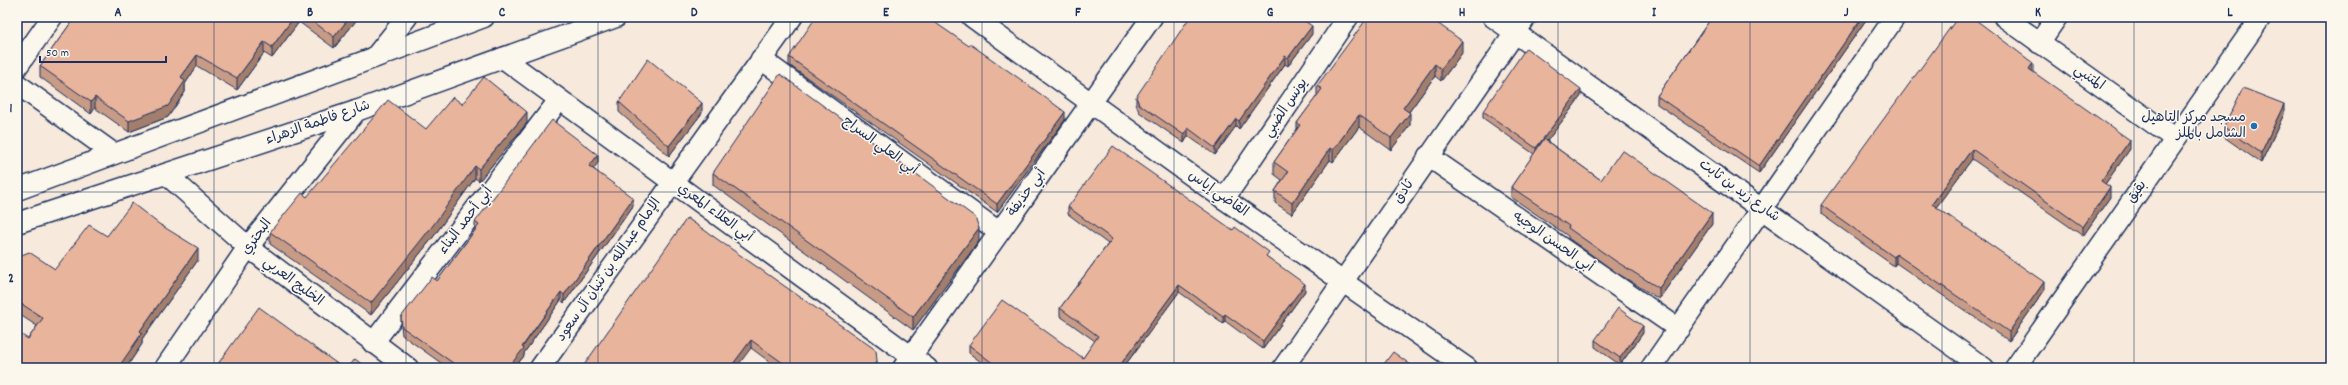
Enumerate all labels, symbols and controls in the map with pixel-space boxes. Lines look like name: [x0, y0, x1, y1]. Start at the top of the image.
text: A: [114, 4, 122, 23]
text: B: [307, 4, 313, 23]
text: C: [499, 4, 506, 23]
text: D: [691, 4, 698, 23]
text: E: [883, 4, 890, 23]
text: F: [1075, 4, 1081, 23]
text: G: [1267, 4, 1274, 23]
text: H: [1459, 4, 1466, 23]
text: I: [1652, 4, 1657, 23]
text: J: [1844, 4, 1849, 23]
text: K: [2035, 4, 2041, 23]
text: L: [2227, 4, 2233, 23]
scale bar: [40, 38, 166, 64]
text: 50 m: [46, 45, 69, 62]
street label: المتنبي: [2069, 60, 2108, 97]
street label: يونس الضبي: [1259, 74, 1314, 142]
street label: شارع فاطمة الزهراء: [263, 96, 373, 150]
text: 1: [10, 100, 13, 119]
place label: مسجد مركز التاهيل الشامل بالملز: [2141, 108, 2246, 144]
street label: أبي العلي السراج: [837, 112, 922, 181]
marker: مسجد مركز التاهيل الشامل بالملز: [2249, 121, 2259, 131]
street label: شارع زيد بن ثابت: [1694, 155, 1784, 227]
street label: أبي حذيفة: [1003, 165, 1052, 222]
street label: القاضي إياس: [1183, 166, 1252, 223]
street label: ثادق: [1389, 175, 1420, 208]
street label: بقيق: [2122, 176, 2152, 208]
street label: أبي العلاء المعري: [673, 179, 757, 248]
street label: أبي أحمد البناء: [434, 183, 499, 260]
street label: الإمام عبدالله بن ثنيان آل سعود: [552, 194, 666, 346]
street label: أبي الحسن الوجيه: [1508, 207, 1598, 279]
street label: البحتري: [237, 215, 277, 259]
street label: الخليج العربي: [258, 253, 327, 312]
text: 2: [8, 270, 14, 289]

